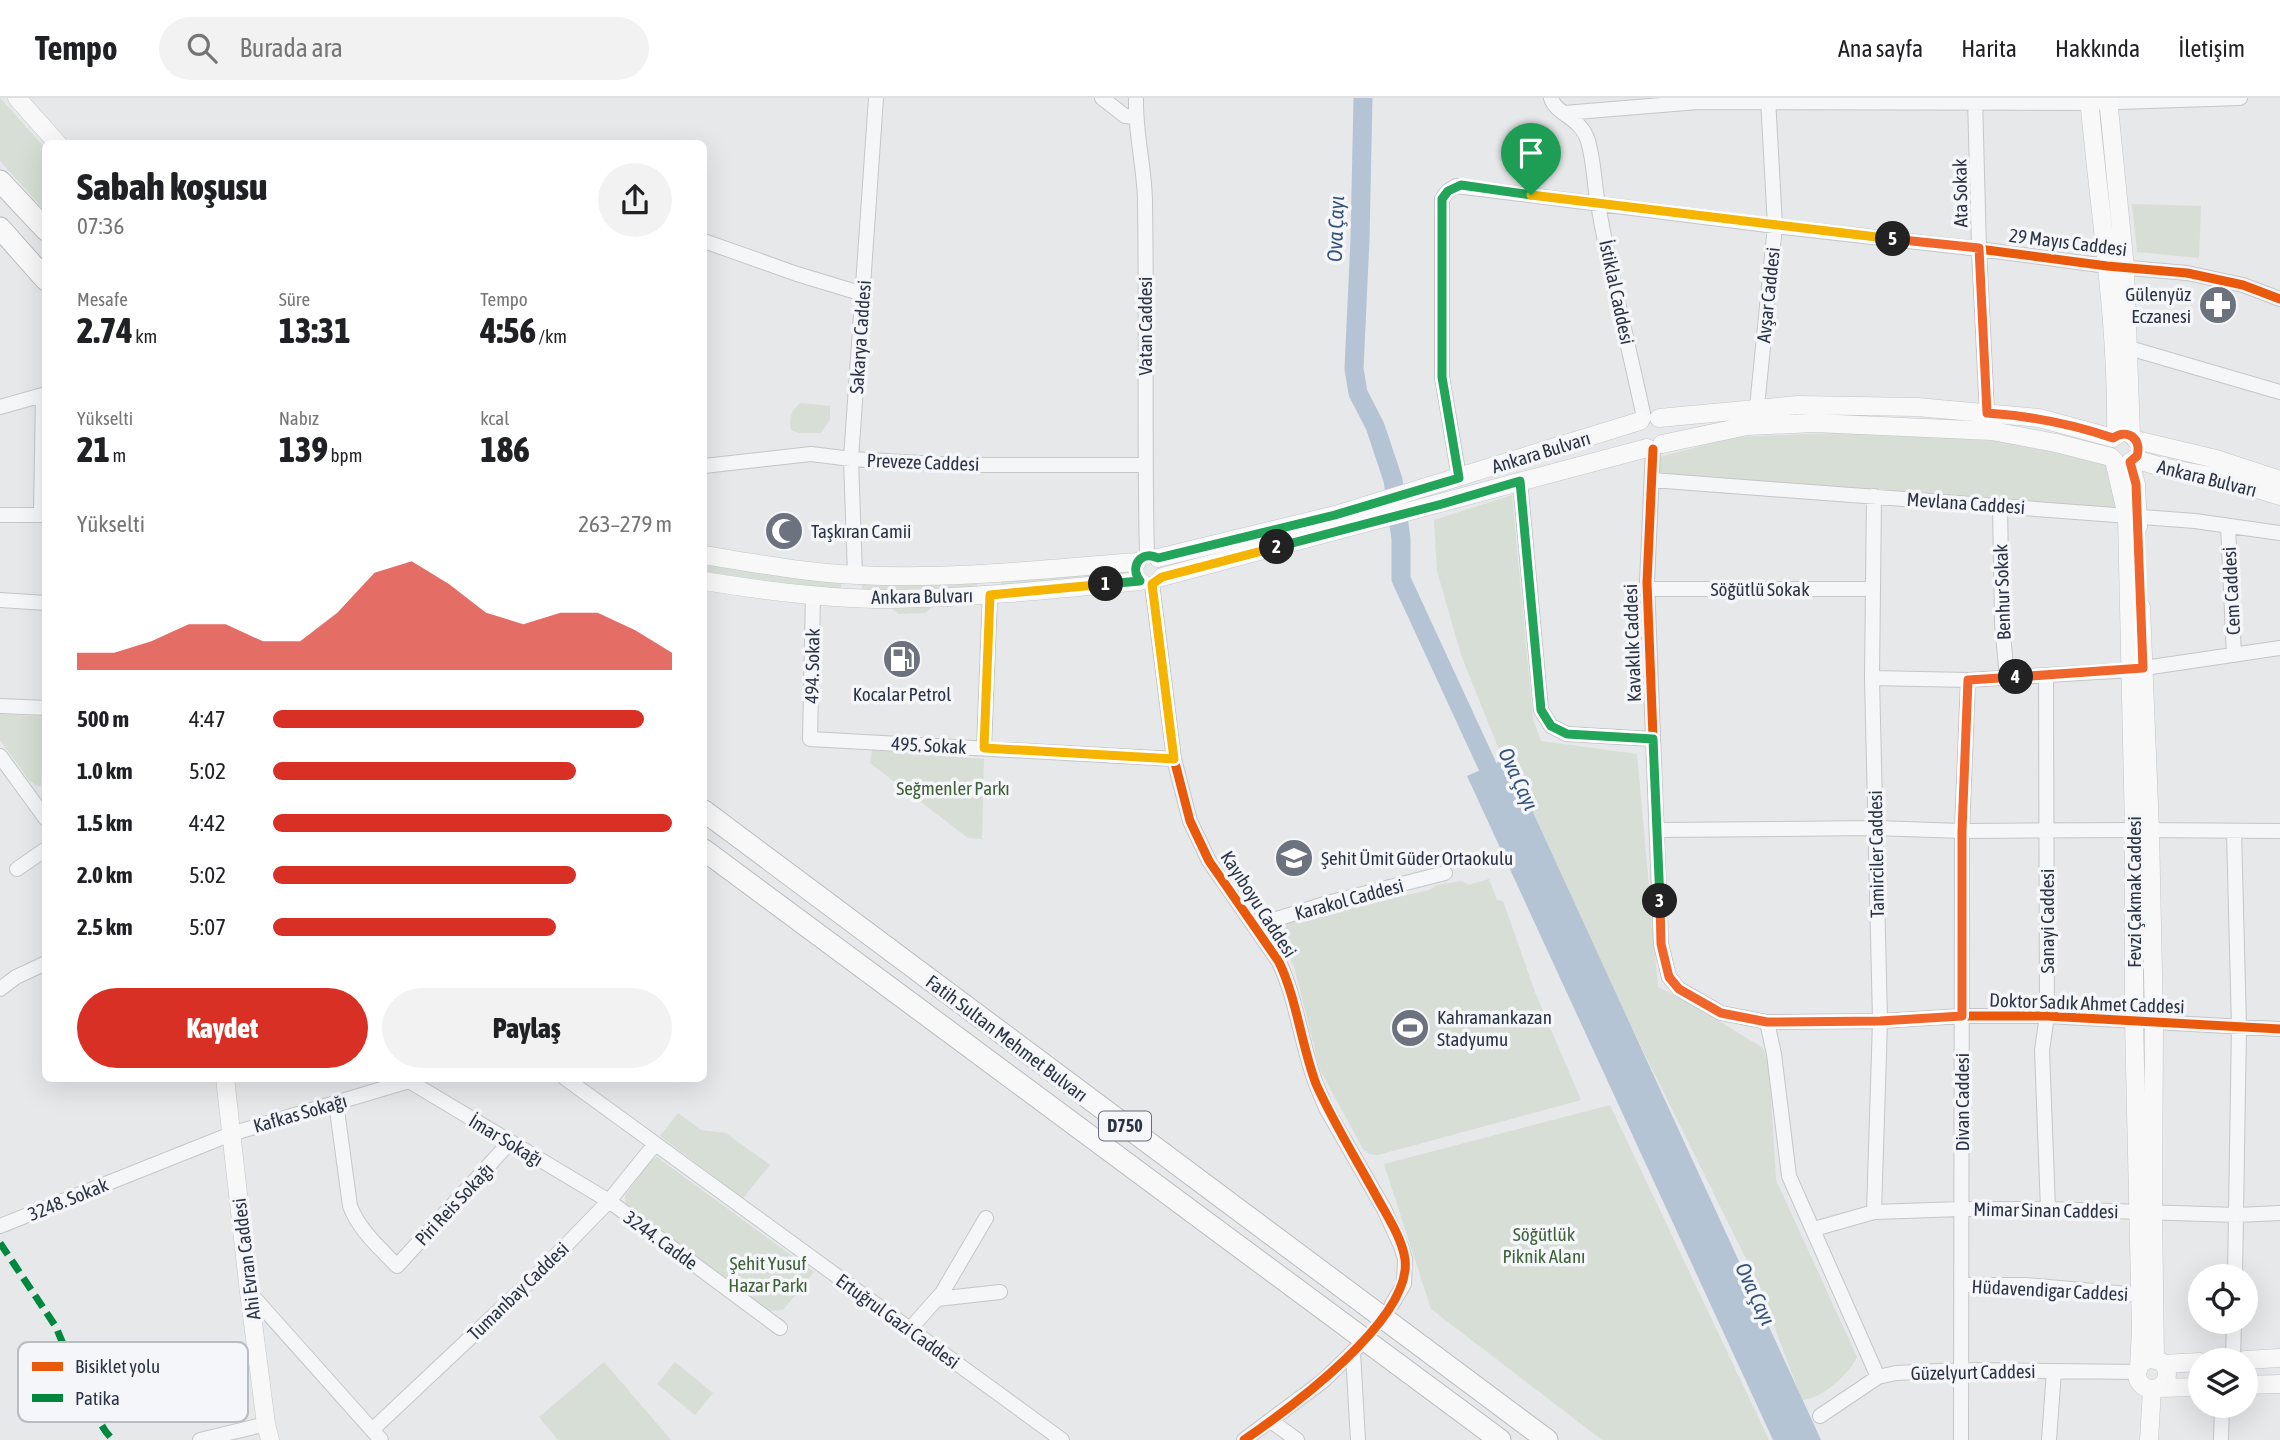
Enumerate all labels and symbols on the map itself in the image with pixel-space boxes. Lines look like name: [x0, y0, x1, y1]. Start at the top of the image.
pin: [1501, 123, 1561, 195]
street label: Ata Sokak: [1948, 158, 1972, 228]
water label: Ova Çayı: [1322, 195, 1348, 262]
pin: 5: [1876, 222, 1910, 256]
street label: 29 Mayıs Caddesi: [2008, 224, 2128, 260]
street label: İstiklal Caddesi: [1595, 238, 1639, 346]
street label: Avşar Caddesi: [1752, 246, 1784, 344]
street label: Vatan Caddesi: [1134, 277, 1156, 375]
street label: Sakarya Caddesi: [845, 279, 875, 395]
place label: Gülenyüz Eczanesi: [2125, 283, 2191, 327]
pharmacy icon: Gülenyüz Eczanesi: [2197, 284, 2239, 326]
street label: Ankara Bulvarı: [1489, 427, 1593, 477]
street label: Preveze Caddesi: [866, 449, 980, 475]
street label: Ankara Bulvarı: [2155, 455, 2259, 501]
street label: Mevlana Caddesi: [1906, 488, 2026, 518]
mosque icon: Taşkıran Camii: [763, 510, 805, 552]
place label: Taşkıran Camii: [811, 520, 911, 542]
pin: 2: [1260, 530, 1294, 564]
street label: Benhur Sokak: [1989, 543, 2015, 640]
street label: Cem Caddesi: [2218, 546, 2244, 636]
pin: 1: [1088, 566, 1124, 602]
street label: Söğütlü Sokak: [1710, 578, 1810, 600]
street label: Ankara Bulvarı: [871, 584, 973, 608]
street label: Kavaklık Caddesi: [1619, 584, 1645, 702]
street label: 494. Sokak: [800, 628, 824, 704]
fuel station icon: Kocalar Petrol: [881, 638, 923, 680]
pin: 4: [1998, 660, 2034, 694]
place label: Kocalar Petrol: [853, 683, 951, 705]
street label: 495. Sokak: [891, 732, 968, 758]
water label: Ova Çayı: [1494, 744, 1544, 814]
park label: Seğmenler Parkı: [896, 777, 1010, 799]
street label: Tamirciler Caddesi: [1864, 790, 1888, 918]
street label: Fevzi Çakmak Caddesi: [2123, 816, 2145, 968]
school or university icon: Şehit Ümit Güder Ortaokulu: [1273, 837, 1315, 879]
street label: Kayıboyu Caddesi: [1216, 847, 1302, 961]
place label: Şehit Ümit Güder Ortaokulu: [1321, 847, 1513, 869]
street label: Sanayi Caddesi: [2036, 869, 2058, 973]
street label: Karakol Caddesi: [1292, 874, 1406, 924]
pin: 3: [1642, 884, 1678, 918]
street label: Fatih Sultan Mehmet Bulvarı: [922, 970, 1092, 1106]
street label: Doktor Sadık Ahmet Caddesi: [1989, 989, 2185, 1017]
place label: Kahramankazan Stadyumu: [1437, 1006, 1552, 1050]
sports icon: Kahramankazan Stadyumu: [1389, 1007, 1431, 1049]
street label: Divan Caddesi: [1951, 1053, 1973, 1151]
street label: Kafkas Sokağı: [251, 1089, 349, 1137]
street label: İmar Sokağı: [465, 1109, 547, 1171]
road number: D750: [1099, 1112, 1151, 1140]
street label: Piri Reis Sokağı: [410, 1158, 498, 1250]
street label: 3248. Sokak: [25, 1173, 112, 1225]
street label: Ahi Evran Caddesi: [228, 1197, 264, 1321]
street label: Mimar Sinan Caddesi: [1973, 1198, 2119, 1222]
street label: 3244. Cadde: [620, 1206, 702, 1274]
park label: Söğütlük Piknik Alanı: [1503, 1223, 1585, 1267]
street label: Tumanbay Caddesi: [463, 1237, 573, 1345]
park label: Şehit Yusuf Hazar Parkı: [728, 1252, 808, 1296]
water label: Ova Çayı: [1731, 1259, 1781, 1329]
street label: Ertuğrul Gazi Caddesi: [832, 1269, 964, 1373]
street label: Hüdavendigar Caddesi: [1971, 1275, 2129, 1305]
legend: [18, 1342, 248, 1422]
text: Bisiklet yolu: [75, 1355, 160, 1377]
street label: Güzelyurt Caddesi: [1910, 1360, 2036, 1384]
text: Patika: [75, 1387, 120, 1409]

